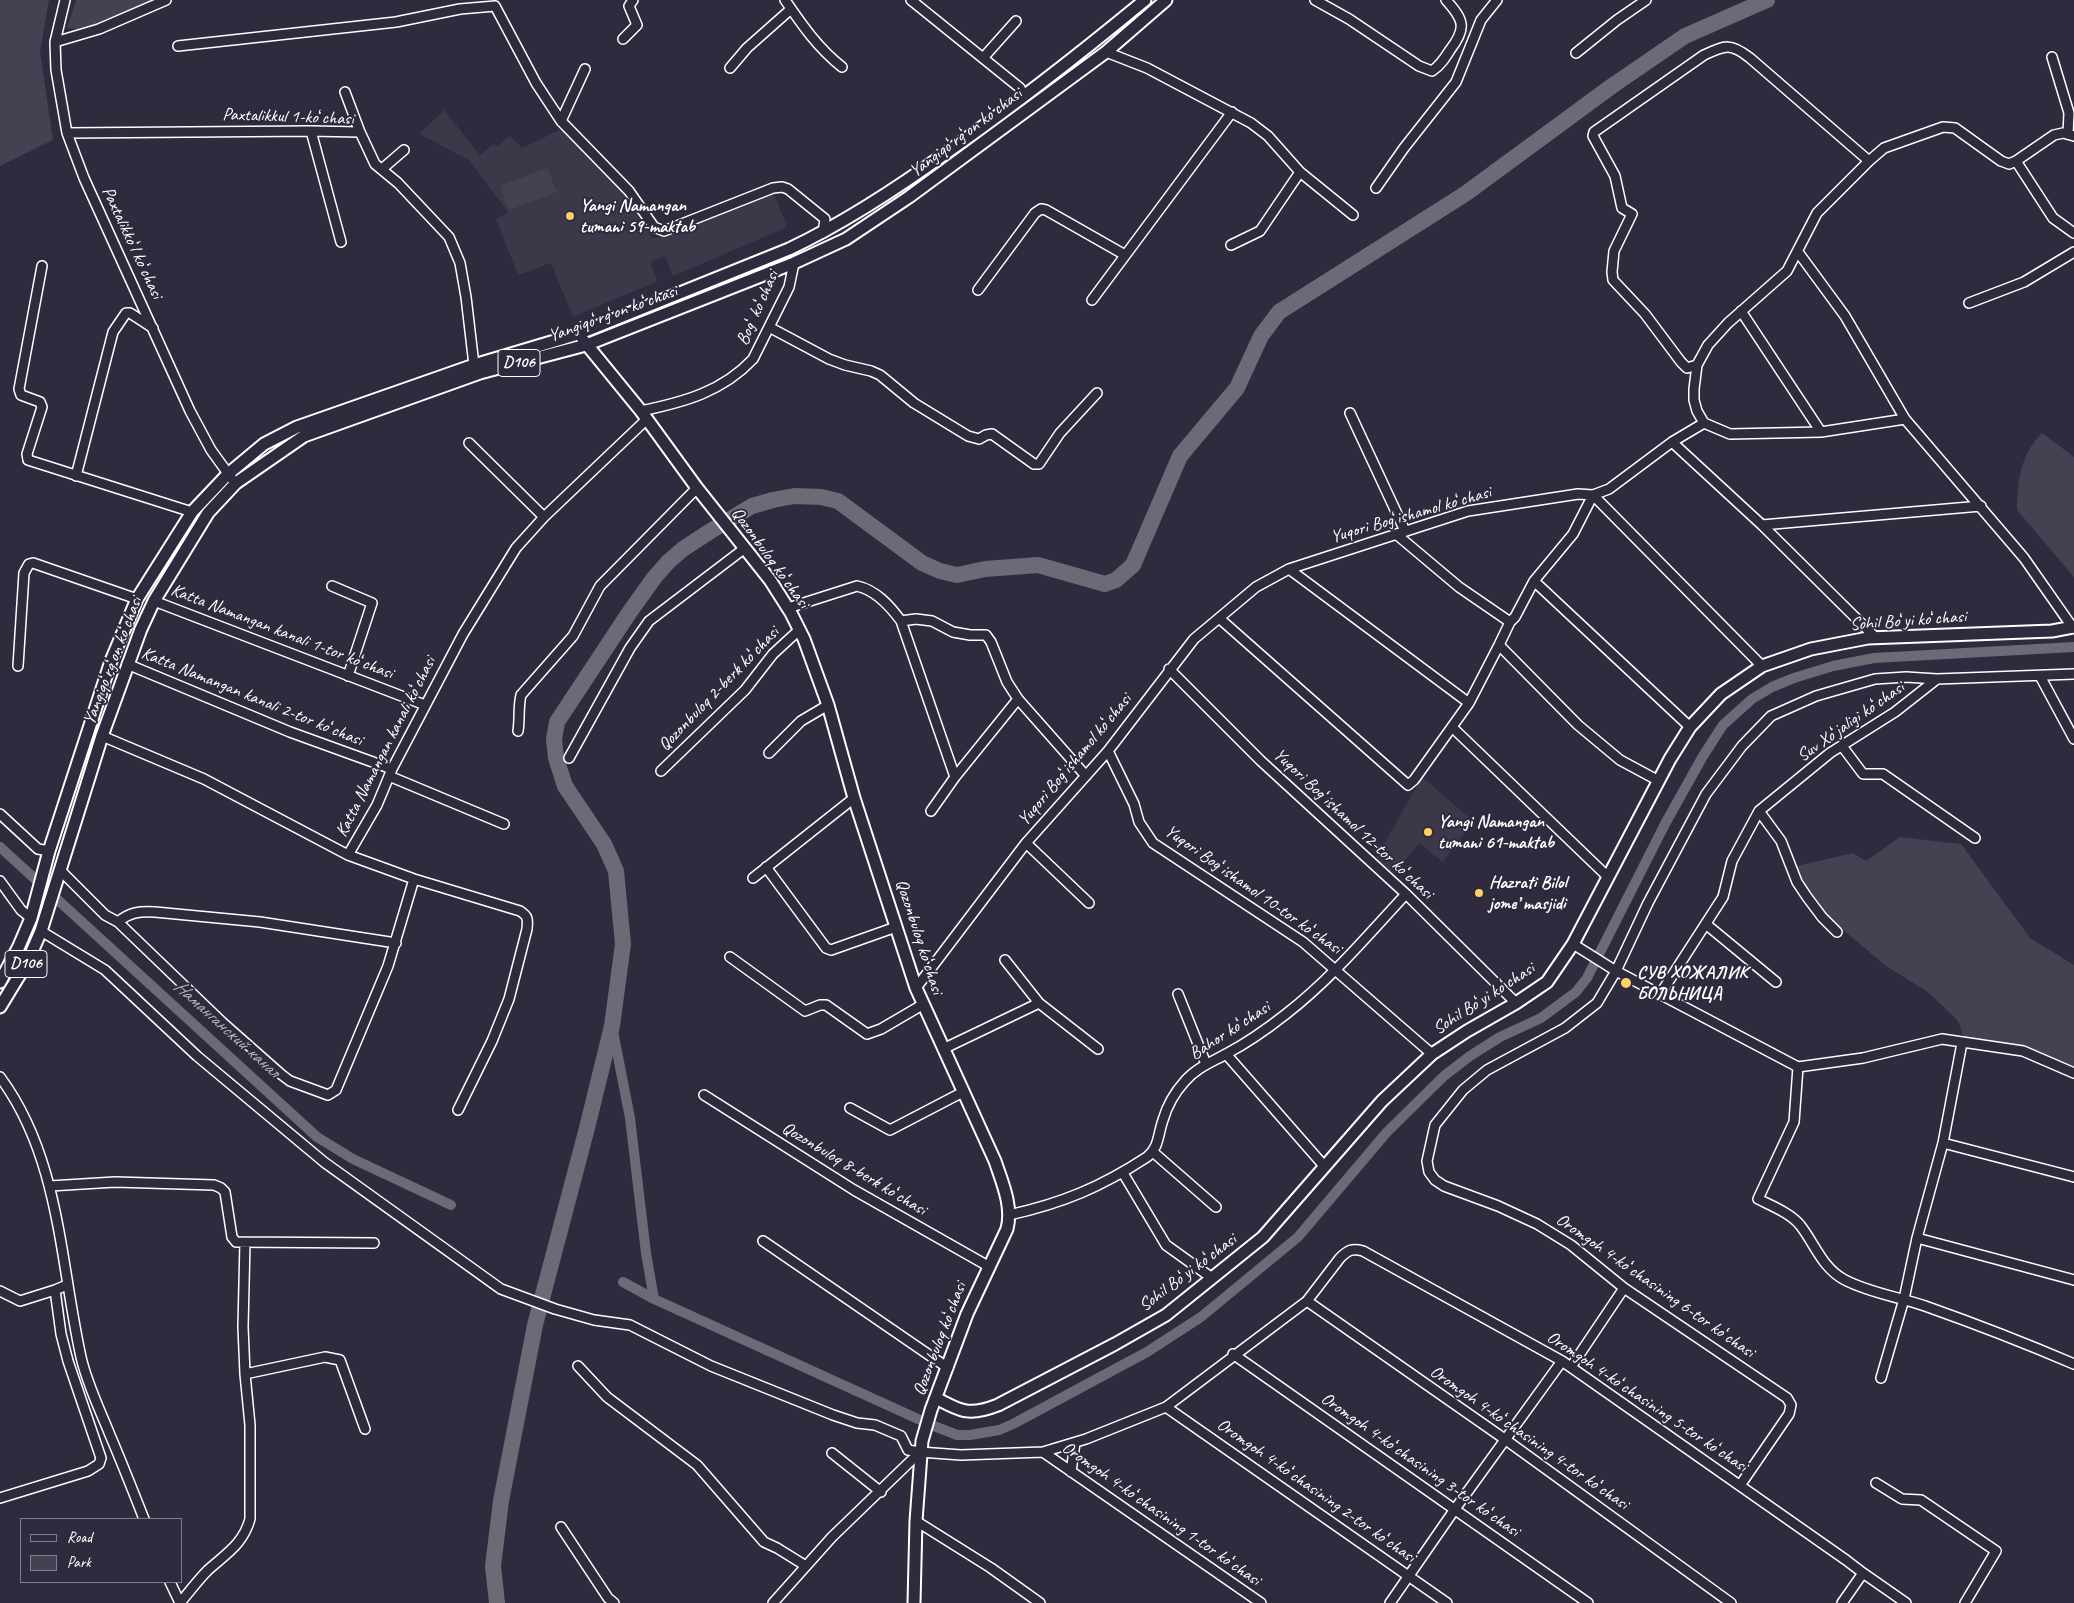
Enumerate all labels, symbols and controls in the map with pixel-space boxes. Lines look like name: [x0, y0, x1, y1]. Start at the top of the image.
street label: Yangiqoʻrgʻon koʻchasi: [905, 84, 1027, 182]
street label: Paxtalikkul 1-koʻchasi: [222, 104, 354, 130]
street label: Paxtalikkoʻl koʻchasi: [97, 184, 167, 302]
place label: Yangi Namangan tumani 59-maktab: [580, 195, 695, 238]
marker: Yangi Namangan tumani 59-maktab: [564, 210, 576, 222]
street label: Bogʻ koʻchasi: [732, 267, 784, 349]
street label: Yangiqoʻrgʻon koʻchasi: [546, 281, 680, 347]
road number: D106: [498, 349, 540, 376]
street label: Yuqori Bogʻishamol koʻchasi: [1328, 482, 1494, 548]
street label: Qozonbuloq koʻchasi: [726, 503, 814, 613]
street label: Katta Namangan kanali 1-tor koʻchasi: [168, 580, 396, 684]
street label: Yangiqoʻrgʻon koʻchasi: [79, 594, 147, 728]
street label: Sohil Boʻyi koʻchasi: [1849, 606, 1967, 636]
street label: Qozonbuloq 2-berk koʻchasi: [654, 622, 784, 756]
street label: Katta Namangan kanali 2-tor koʻchasi: [138, 643, 366, 751]
street label: Katta Namangan kanali koʻchasi: [331, 653, 441, 841]
street label: Suv Xoʻjaligi koʻchasi: [1793, 677, 1909, 767]
street label: Yuqori Bogʻishamol koʻchasi: [1013, 690, 1137, 830]
street label: Yuqori Bogʻishamol 12-tor koʻchasi: [1268, 744, 1438, 904]
place label: Yangi Namangan tumani 61-maktab: [1438, 811, 1554, 854]
street label: Yuqori Bogʻishamol 10-tor koʻchasi: [1160, 821, 1346, 959]
marker: Yangi Namangan tumani 61-maktab: [1422, 826, 1434, 838]
place label: Hazrati Bilol jome’ masjidi: [1489, 872, 1567, 914]
street label: Qozonbuloq koʻchasi: [890, 877, 948, 997]
marker: Hazrati Bilol jome’ masjidi: [1473, 887, 1485, 899]
road number: D106: [5, 951, 47, 978]
street label: Sohil Boʻyi koʻchasi: [1429, 958, 1539, 1040]
place label: СУВ ХОЖАЛИК БОЛЬНИЦА: [1637, 962, 1748, 1004]
water label: Наманганский канал: [168, 975, 284, 1083]
marker: СУВ ХОЖАЛИК БОЛЬНИЦА: [1619, 976, 1633, 990]
street label: Bahor koʻchasi: [1186, 997, 1274, 1065]
street label: Qozonbuloq 8-berk koʻchasi: [778, 1117, 930, 1221]
street label: Oromgoh 4-koʻchasining 6-tor koʻchasi: [1551, 1209, 1759, 1363]
street label: Sohil Boʻyi koʻchasi: [1135, 1229, 1241, 1317]
street label: Qozonbuloq koʻchasi: [908, 1279, 972, 1399]
street label: Oromgoh 4-koʻchasining 5-tor koʻchasi: [1542, 1327, 1752, 1477]
street label: Oromgoh 4-koʻchasining 4-tor koʻchasi: [1425, 1361, 1633, 1515]
street label: Oromgoh 4-koʻchasining 3-tor koʻchasi: [1316, 1388, 1524, 1542]
street label: Oromgoh 4-koʻchasining 2-tor koʻchasi: [1212, 1414, 1420, 1568]
street label: Oromgoh 4-koʻchasining 1-tor koʻchasi: [1057, 1437, 1265, 1591]
legend: [20, 1518, 182, 1583]
text: Road: [67, 1528, 92, 1547]
text: Park: [67, 1553, 91, 1572]

